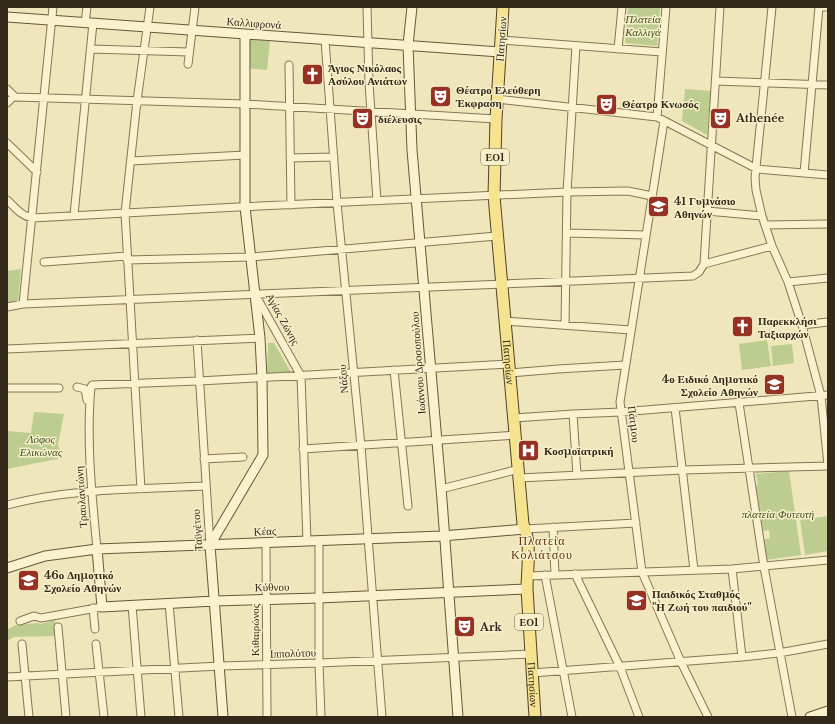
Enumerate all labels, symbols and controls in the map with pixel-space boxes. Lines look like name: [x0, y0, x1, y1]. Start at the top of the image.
park label: Πλατεία Καλλιγά: [624, 12, 661, 39]
street label: Καλλιφρονά: [226, 14, 282, 32]
street label: Πατησίων: [492, 16, 510, 62]
church icon: Άγιος Νικόλαος Ασύλου Ανιάτων: [300, 61, 326, 87]
place label: Άγιος Νικόλαος Ασύλου Ανιάτων: [328, 61, 407, 88]
theatre icon: Θέατρο Ελεύθερη Έκφραση: [427, 83, 453, 109]
place label: Θέατρο Ελεύθερη Έκφραση: [455, 83, 541, 110]
theatre icon: Θέατρο Κνωσός: [594, 91, 620, 117]
place label: Θέατρο Κνωσός: [622, 97, 699, 111]
theatre icon: Athenée: [707, 105, 733, 131]
theatre icon: διέλευσις: [350, 106, 376, 132]
place label: Athenée: [735, 111, 785, 125]
place label: διέλευσις: [378, 112, 422, 126]
road number: ΕΟ1: [481, 149, 509, 165]
school or university icon: 41 Γυμνάσιο Αθηνών: [645, 194, 671, 220]
place label: 41 Γυμνάσιο Αθηνών: [674, 194, 736, 221]
street label: Αγίας Ζώνης: [263, 291, 303, 348]
street label: Ιωάννου Δροσοπούλου: [407, 311, 429, 415]
church icon: Παρεκκλήσι Ταξιαρχών: [730, 314, 756, 340]
place label: Παρεκκλήσι Ταξιαρχών: [758, 314, 817, 341]
street label: Πατησίων: [500, 339, 518, 385]
street label: Νάξου: [335, 363, 351, 394]
place label: 4ο Ειδικό Δημοτικό Σχολείο Αθηνών: [662, 372, 758, 399]
school or university icon: 4ο Ειδικό Δημοτικό Σχολείο Αθηνών: [761, 372, 787, 398]
street label: Πάτμου: [625, 405, 643, 444]
park label: Λόφος Ελικώνας: [19, 432, 63, 459]
hospital icon: Κοσμοϊατρική: [516, 438, 542, 464]
place label: Κοσμοϊατρική: [544, 444, 614, 458]
street label: Τραυλαντώνη: [72, 465, 90, 528]
park label: πλατεία Φυτευτή: [742, 507, 814, 521]
street label: Ταϋγέτου: [189, 508, 205, 551]
street label: Κέας: [253, 524, 277, 538]
district label: Πλατεία Κολιάτσου: [511, 533, 573, 562]
school or university icon: 46ο Δημοτικό Σχολείο Αθηνών: [16, 568, 42, 594]
place label: 46ο Δημοτικό Σχολείο Αθηνών: [44, 568, 121, 595]
street label: Κύθνου: [255, 580, 290, 594]
school or university icon: Παιδικός Σταθμός "Η Ζωή του παιδιού": [623, 587, 649, 613]
place label: Παιδικός Σταθμός "Η Ζωή του παιδιού": [652, 587, 752, 614]
street label: Κιθαιρώνος: [248, 603, 262, 656]
theatre icon: Ark: [452, 614, 478, 640]
road number: ΕΟ1: [515, 614, 543, 630]
place label: Ark: [479, 620, 502, 634]
street label: Ιππολύτου: [270, 645, 317, 661]
street label: Πατησίων: [525, 662, 541, 708]

